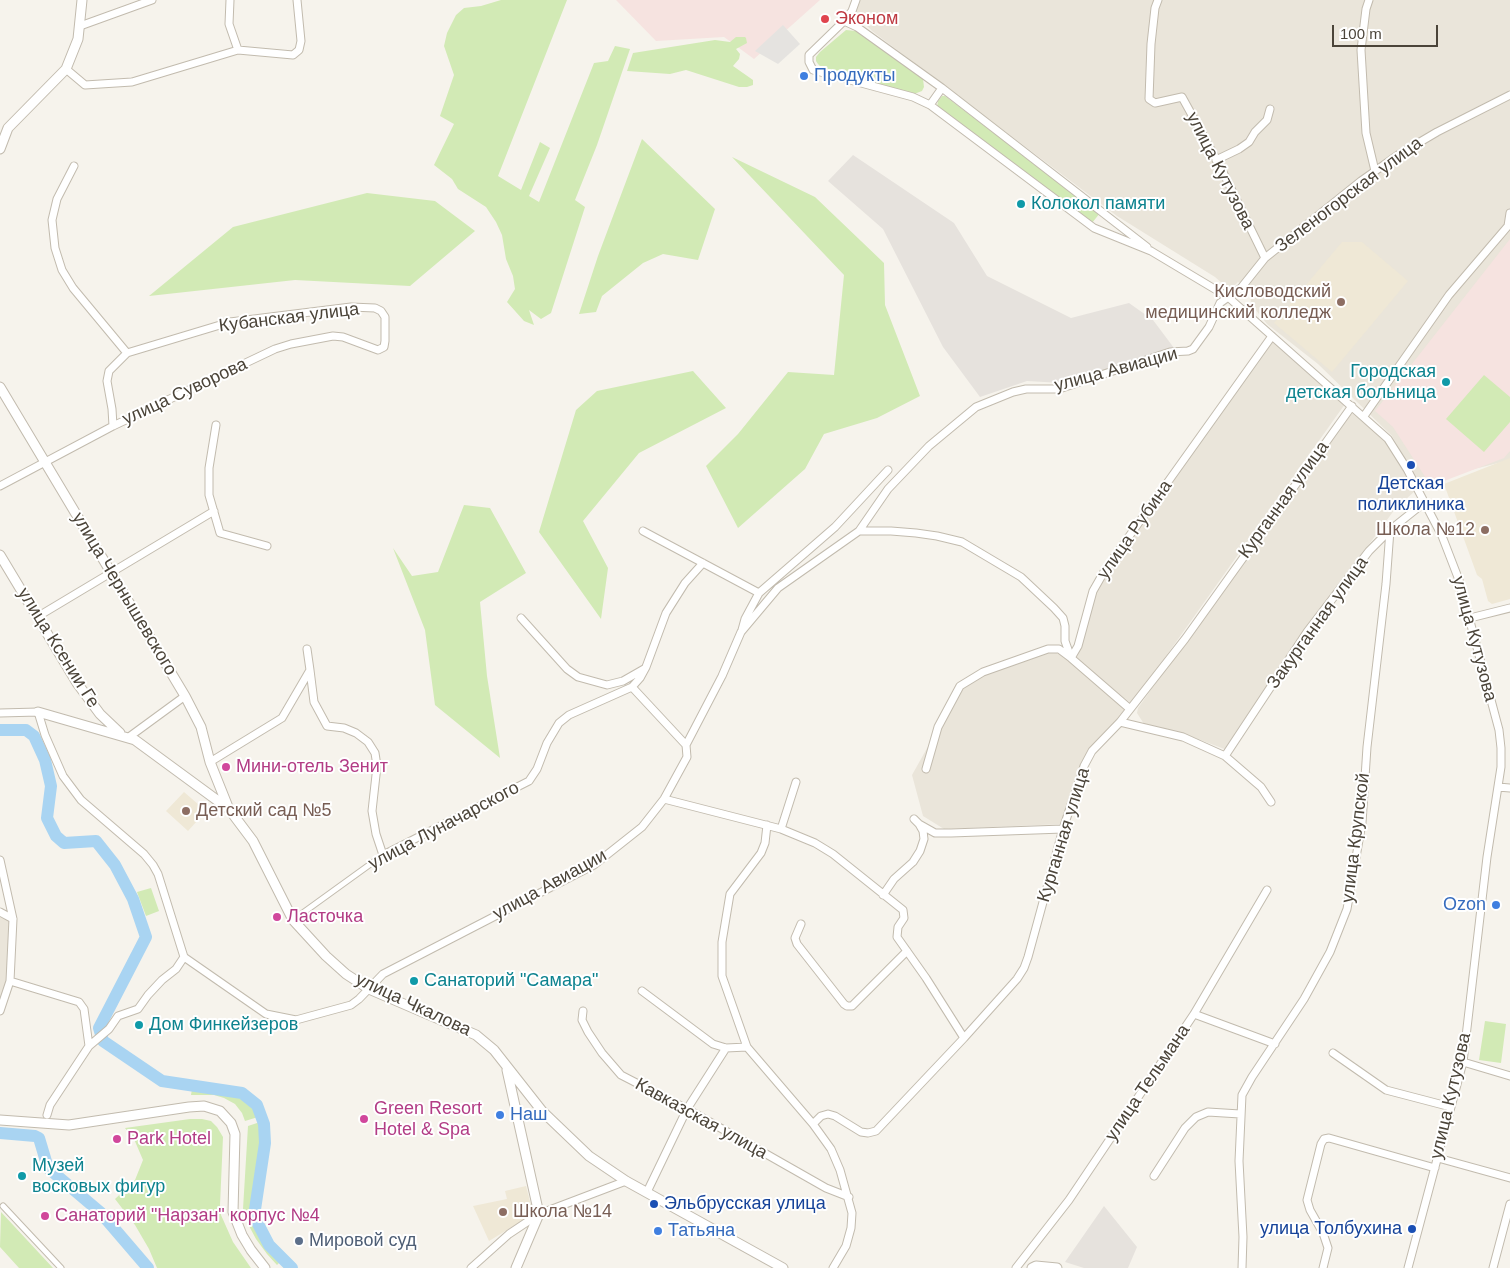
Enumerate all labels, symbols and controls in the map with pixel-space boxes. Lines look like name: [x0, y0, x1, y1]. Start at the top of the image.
place label: Эконом: [835, 8, 898, 30]
marker: Эконом: [819, 13, 831, 25]
scale bar: [1335, 15, 1441, 47]
text: 100 m: [1340, 25, 1382, 42]
place label: Продукты: [814, 65, 895, 87]
marker: Продукты: [798, 70, 810, 82]
street label: улица Кутузова: [1181, 109, 1259, 233]
street label: Зеленогорская улица: [1271, 133, 1427, 257]
place label: Колокол памяти: [1031, 193, 1165, 215]
marker: Колокол памяти: [1015, 198, 1027, 210]
place label: Кисловодский медицинский колледж: [1145, 281, 1331, 324]
marker: Кисловодский медицинский колледж: [1335, 296, 1347, 308]
street label: Кубанская улица: [218, 299, 360, 337]
street label: улица Авиации: [1052, 343, 1180, 397]
street label: улица Суворова: [119, 354, 251, 430]
place label: Городская детская больница: [1286, 361, 1436, 404]
marker: Городская детская больница: [1440, 376, 1452, 388]
street label: Курганная улица: [1234, 437, 1334, 563]
marker: Детская поликлиника: [1405, 459, 1417, 471]
place label: Детская поликлиника: [1358, 473, 1464, 516]
street label: улица Рубина: [1093, 476, 1177, 584]
street label: улица Чернышевского: [67, 509, 181, 679]
place label: Школа №12: [1376, 519, 1475, 541]
marker: Школа №12: [1479, 524, 1491, 536]
street label: Закурганная улица: [1263, 553, 1373, 693]
street label: улица Кутузова: [1447, 574, 1501, 704]
street label: улица Ксении Ге: [12, 584, 104, 712]
place label: Мини-отель Зенит: [236, 756, 388, 778]
marker: Мини-отель Зенит: [220, 761, 232, 773]
street label: Курганная улица: [1033, 765, 1095, 905]
street label: улица Крупской: [1337, 772, 1375, 904]
street label: улица Луначарского: [365, 777, 523, 875]
place label: Детский сад №5: [196, 800, 331, 822]
marker: Детский сад №5: [180, 805, 192, 817]
street label: улица Авиации: [489, 845, 611, 925]
place label: Ozon: [1443, 894, 1486, 916]
marker: Ozon: [1490, 899, 1502, 911]
place label: Ласточка: [287, 906, 363, 928]
marker: Ласточка: [271, 911, 283, 923]
street label: улица Чкалова: [352, 969, 474, 1041]
place label: Санаторий "Самара": [424, 970, 598, 992]
marker: Санаторий "Самара": [408, 975, 420, 987]
place label: Дом Финкейзеров: [149, 1014, 298, 1036]
marker: Дом Финкейзеров: [133, 1019, 145, 1031]
street label: улица Тельмана: [1101, 1021, 1195, 1145]
street label: улица Кутузова: [1426, 1031, 1476, 1161]
street label: Кавказская улица: [631, 1074, 771, 1164]
place label: Green Resort Hotel & Spa: [374, 1098, 482, 1140]
place label: Наш: [510, 1104, 547, 1126]
marker: Наш: [494, 1109, 506, 1121]
marker: Green Resort Hotel & Spa: [358, 1113, 370, 1125]
place label: Park Hotel: [127, 1128, 211, 1150]
marker: Park Hotel: [111, 1133, 123, 1145]
place label: Музей восковых фигур: [32, 1155, 165, 1198]
marker: Музей восковых фигур: [16, 1170, 28, 1182]
place label: Эльбрусская улица: [664, 1193, 826, 1215]
marker: Эльбрусская улица: [648, 1198, 660, 1210]
place label: Школа №14: [513, 1201, 612, 1223]
place label: Санаторий "Нарзан" корпус №4: [55, 1205, 320, 1227]
marker: Школа №14: [497, 1206, 509, 1218]
marker: Санаторий "Нарзан" корпус №4: [39, 1210, 51, 1222]
place label: улица Толбухина: [1260, 1218, 1402, 1240]
place label: Татьяна: [668, 1220, 735, 1242]
marker: улица Толбухина: [1406, 1223, 1418, 1235]
marker: Татьяна: [652, 1225, 664, 1237]
place label: Мировой суд: [309, 1230, 416, 1252]
marker: Мировой суд: [293, 1235, 305, 1247]

